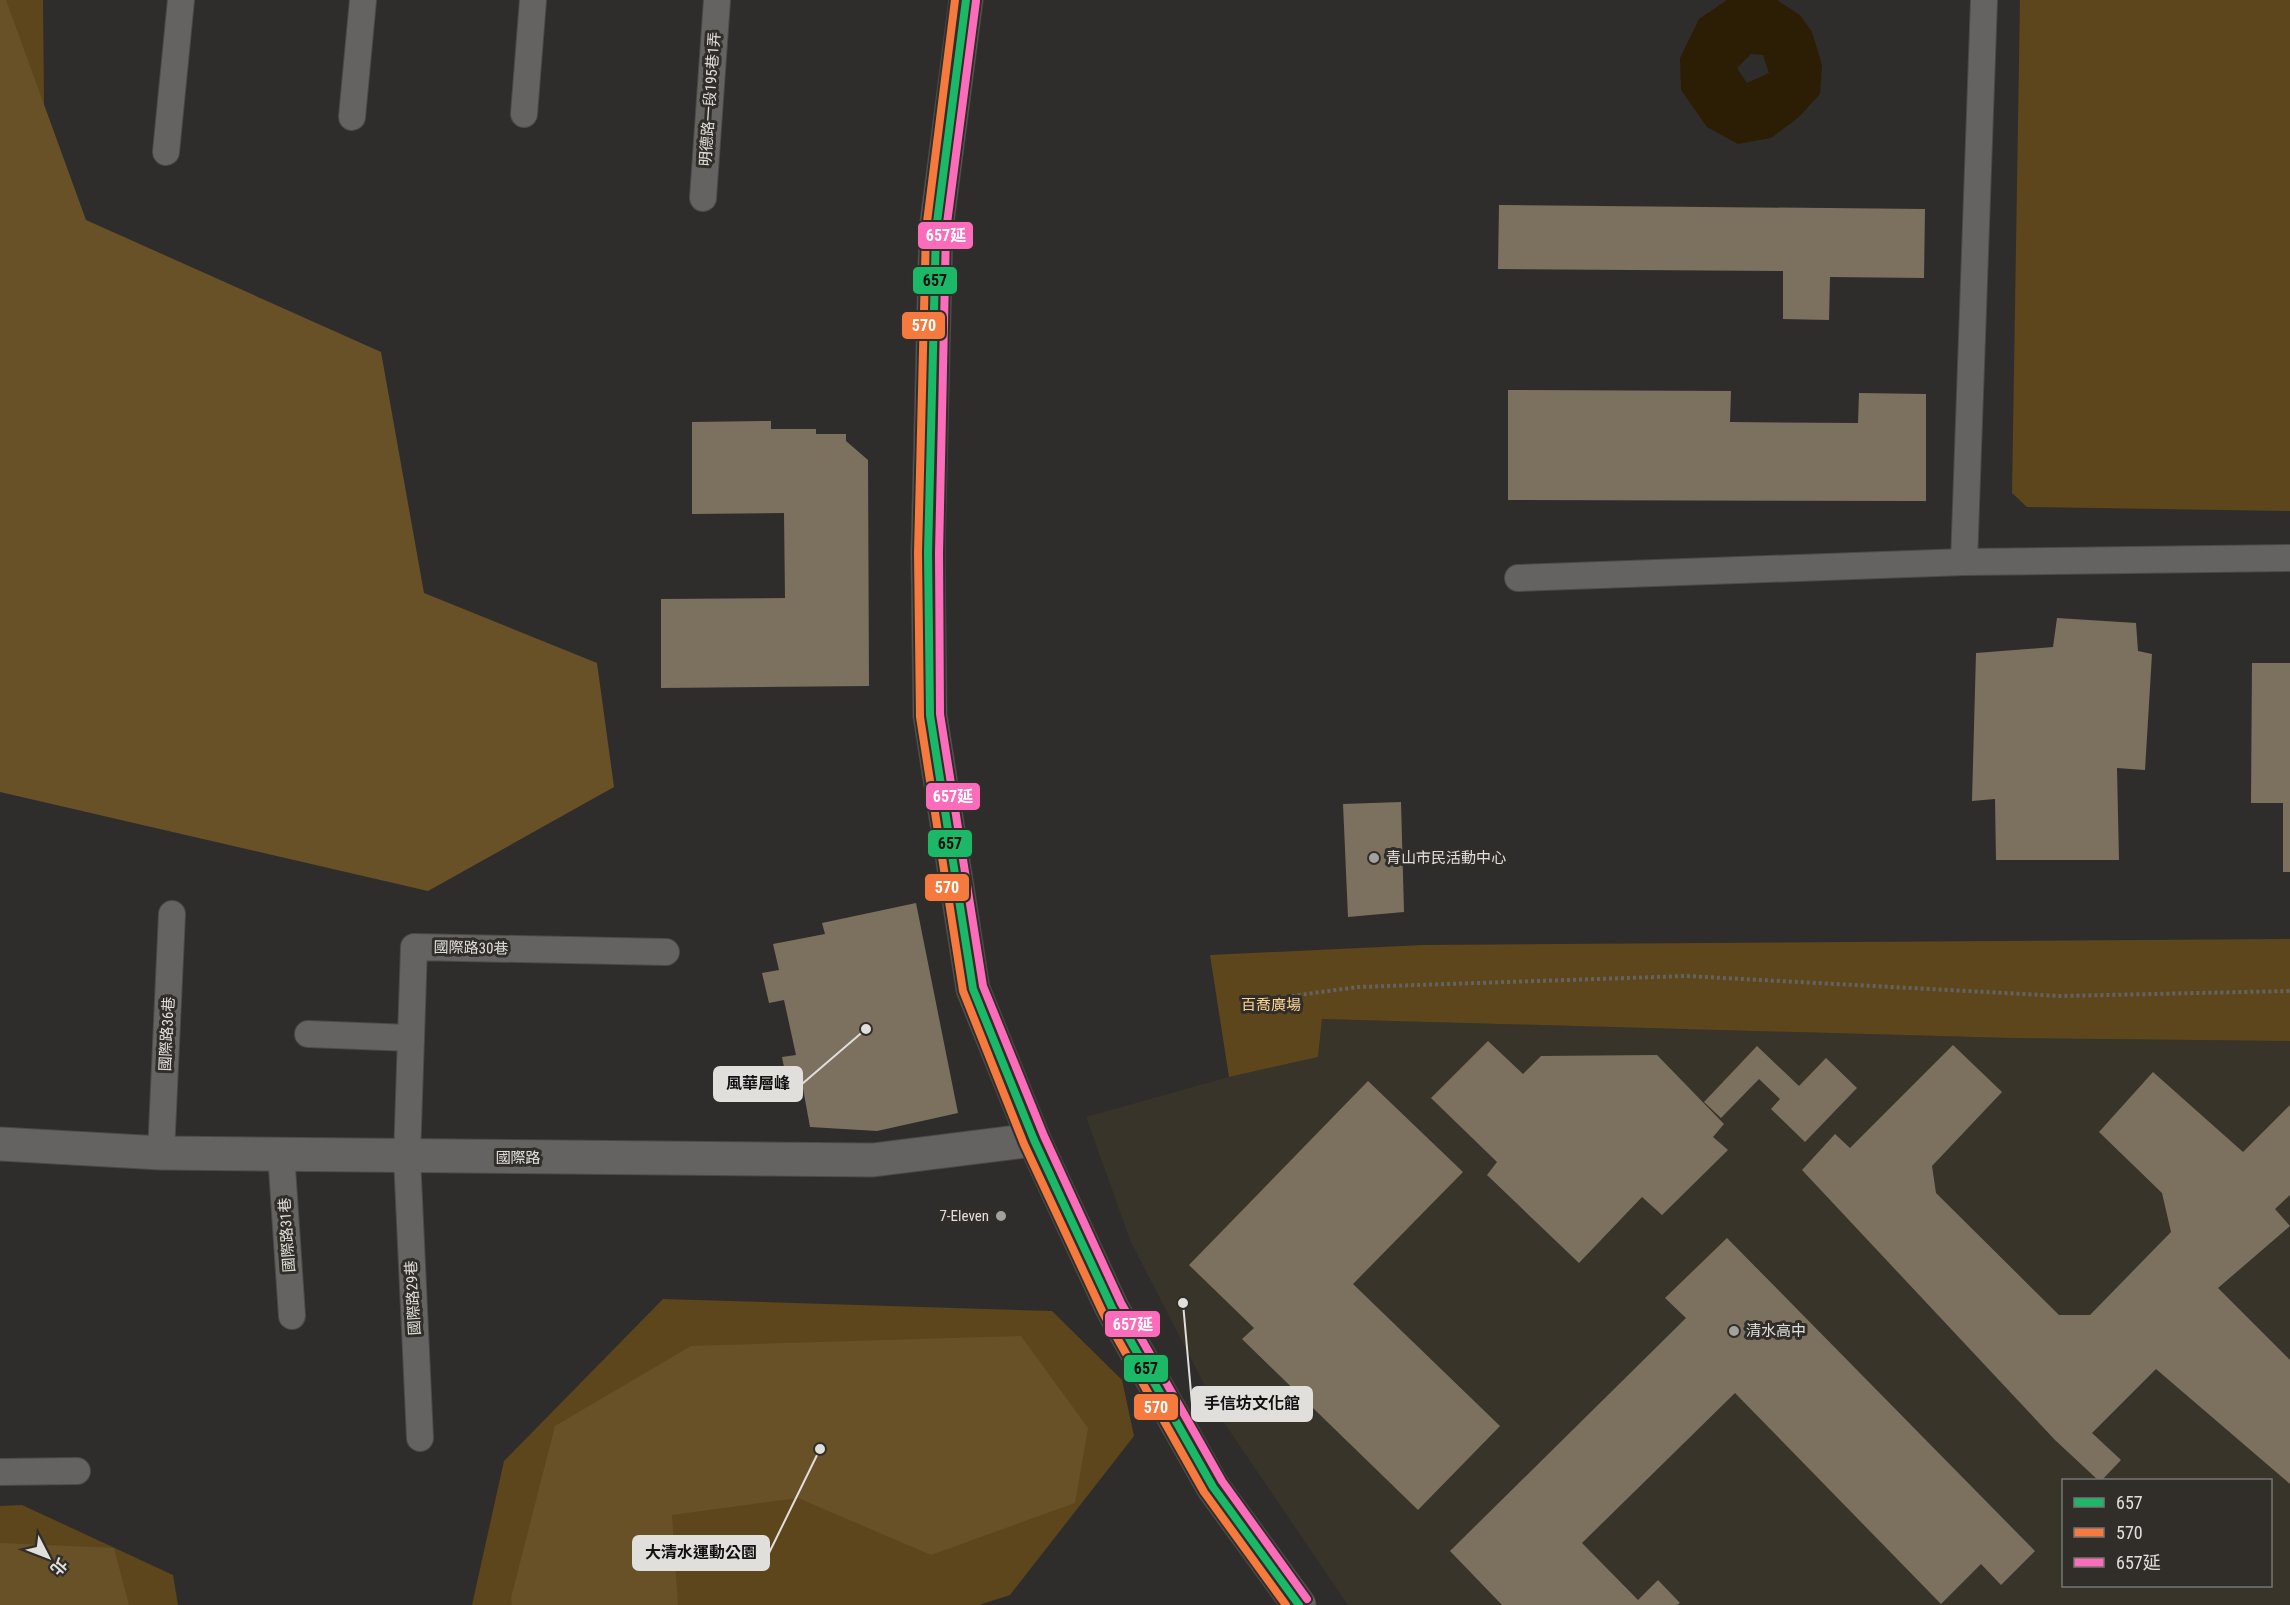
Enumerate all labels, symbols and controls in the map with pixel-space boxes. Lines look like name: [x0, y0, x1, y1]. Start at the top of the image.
street label: 明德路一段195巷1弄: [696, 31, 724, 167]
line badge: 657延: [917, 221, 974, 250]
text: 657延: [926, 226, 966, 245]
line badge: 657: [912, 266, 958, 295]
text: 657: [923, 271, 947, 290]
line badge: 570: [901, 311, 946, 340]
text: 570: [912, 316, 936, 335]
line badge: 657延: [925, 782, 981, 811]
text: 657延: [933, 787, 973, 806]
line badge: 657: [927, 829, 973, 858]
text: 657: [938, 834, 962, 853]
place label: 青山市民活動中心: [1386, 849, 1506, 867]
marker: 青山市民活動中心: [1367, 851, 1381, 865]
line badge: 570: [924, 873, 970, 902]
text: 570: [935, 878, 959, 897]
street label: 國際路30巷: [433, 938, 509, 958]
street label: 國際路36巷: [156, 996, 178, 1072]
park label: 百喬廣場: [1241, 996, 1301, 1014]
callout: 風華層峰: [714, 1067, 802, 1101]
text: 風華層峰: [726, 1074, 790, 1093]
street label: 國際路: [495, 1149, 541, 1167]
street label: 國際路31巷: [275, 1197, 299, 1273]
place label: 7-Eleven: [939, 1207, 989, 1225]
marker: 7-Eleven: [994, 1209, 1008, 1223]
street label: 國際路29巷: [402, 1260, 424, 1336]
line badge: 657延: [1104, 1310, 1161, 1338]
text: 657延: [1113, 1315, 1153, 1334]
place label: 清水高中: [1746, 1322, 1806, 1340]
marker: 清水高中: [1727, 1324, 1741, 1338]
line badge: 657: [1123, 1354, 1169, 1383]
text: 657: [1134, 1359, 1158, 1378]
callout: 手信坊文化館: [1192, 1387, 1312, 1421]
line badge: 570: [1133, 1393, 1179, 1421]
text: 手信坊文化館: [1204, 1394, 1300, 1413]
text: 570: [1144, 1398, 1168, 1417]
legend: [2062, 1479, 2272, 1587]
text: 657: [2116, 1492, 2143, 1513]
text: 570: [2116, 1522, 2143, 1543]
north arrow: [18, 1527, 78, 1587]
callout: 大清水運動公園: [633, 1536, 769, 1570]
text: 大清水運動公園: [645, 1543, 757, 1562]
text: 657延: [2116, 1552, 2161, 1573]
text: 北: [46, 1554, 71, 1579]

